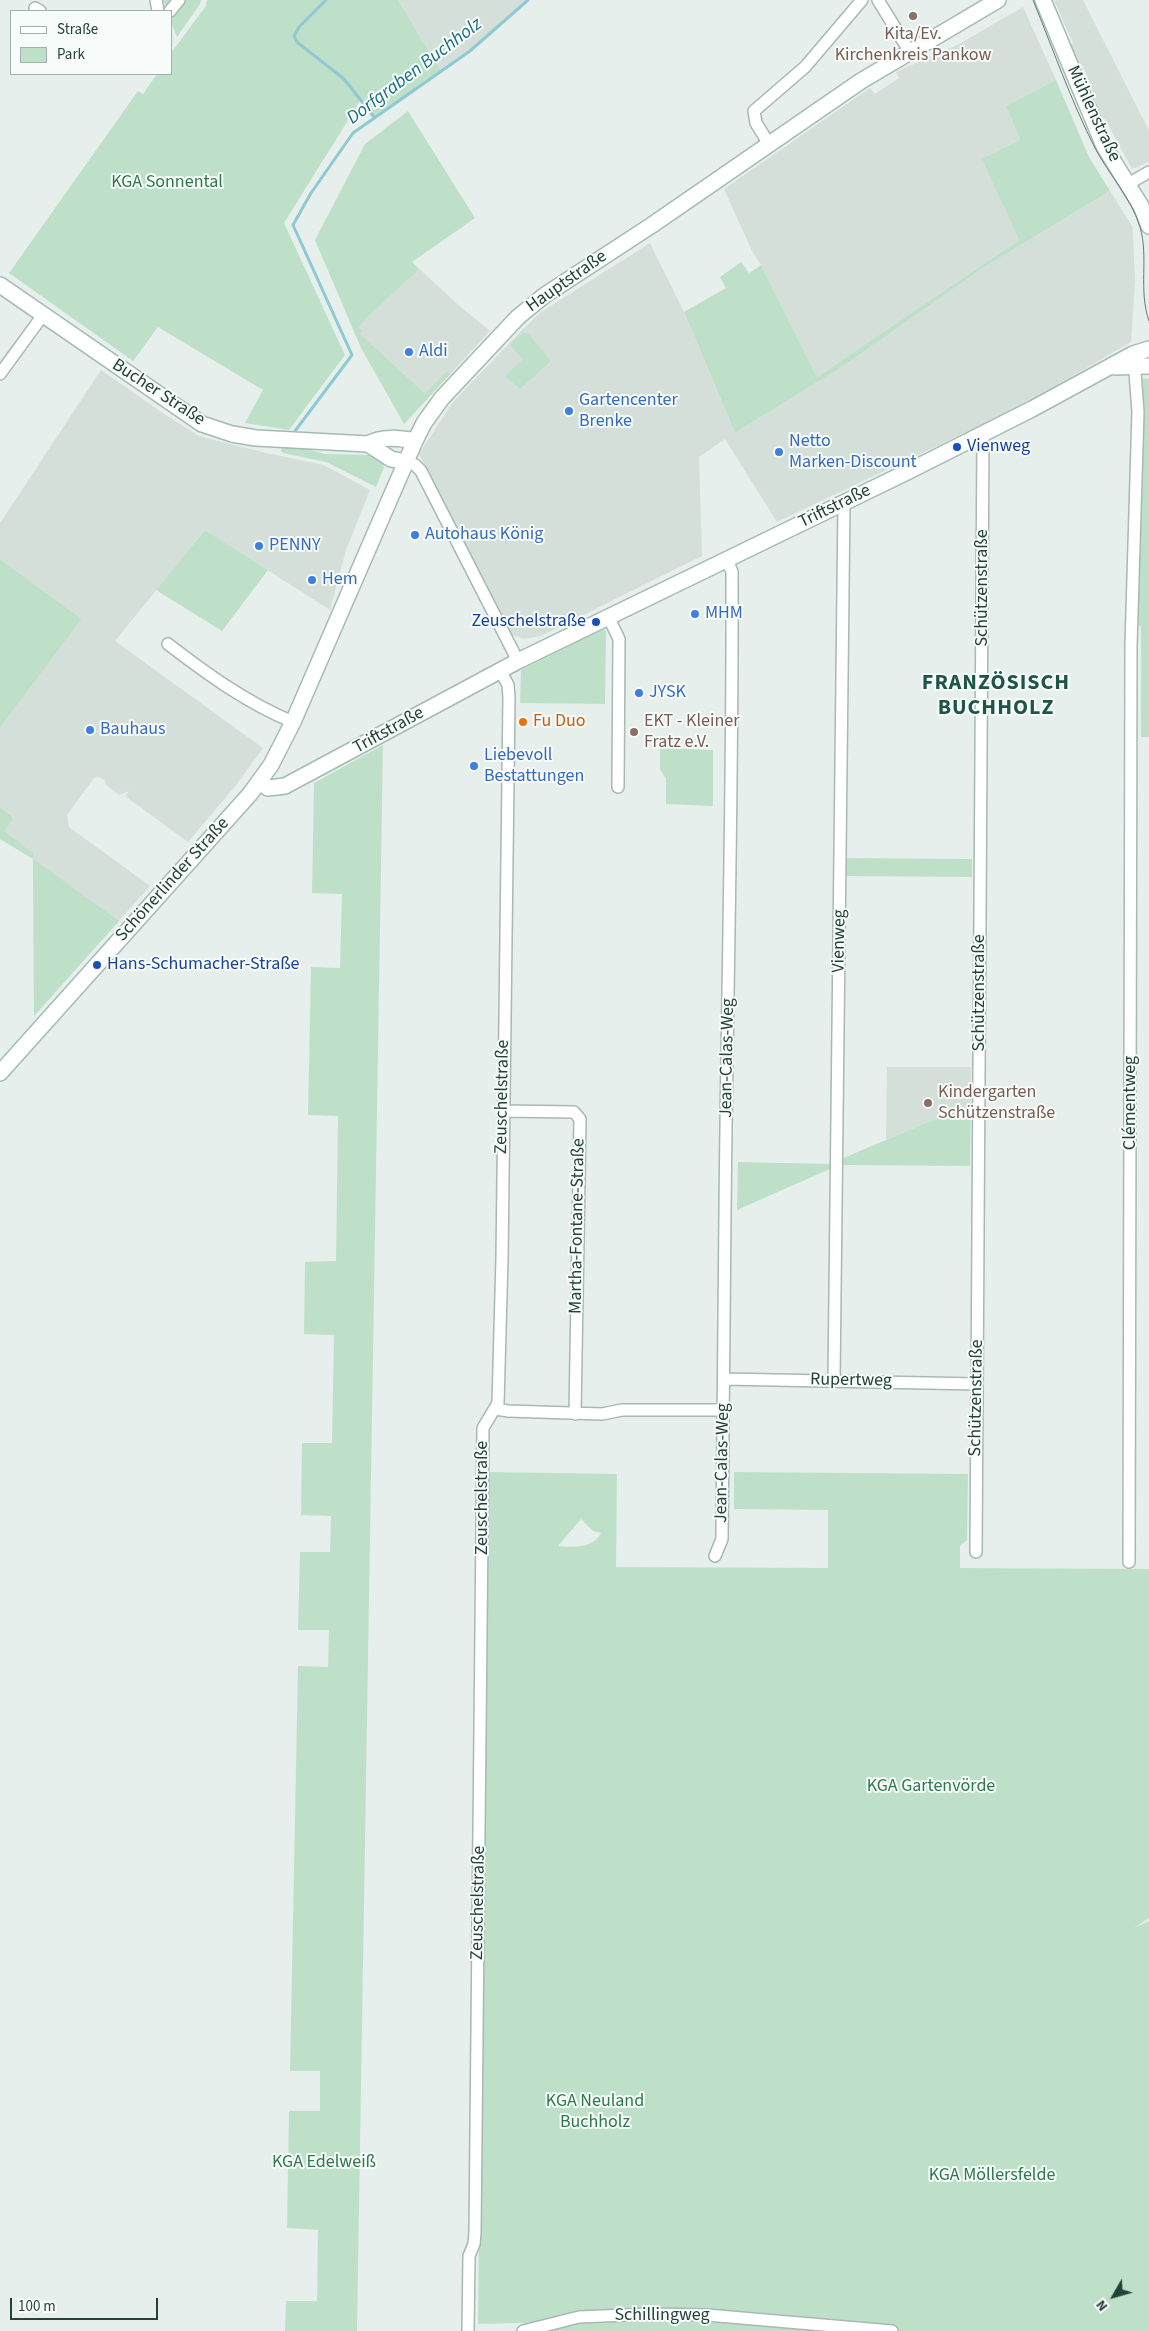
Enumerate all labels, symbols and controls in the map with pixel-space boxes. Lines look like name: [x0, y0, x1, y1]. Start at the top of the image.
legend: [10, 10, 172, 75]
marker: Kita/Ev. Kirchenkreis Pankow: [907, 10, 919, 22]
water label: Dorfgraben Buchholz: [343, 14, 487, 130]
text: Straße: [57, 19, 98, 40]
place label: Kita/Ev. Kirchenkreis Pankow: [835, 24, 991, 66]
text: Park: [57, 44, 85, 65]
street label: Mühlenstraße: [1061, 63, 1125, 165]
park label: KGA Sonnental: [111, 172, 223, 194]
street label: Hauptstraße: [522, 246, 612, 318]
place label: Aldi: [419, 341, 448, 363]
marker: Aldi: [403, 346, 415, 358]
street label: Bucher Straße: [107, 355, 209, 431]
place label: Gartencenter Brenke: [579, 390, 678, 432]
marker: Gartencenter Brenke: [563, 405, 575, 417]
place label: Netto Marken-Discount: [789, 431, 917, 474]
place label: Vienweg: [967, 436, 1030, 458]
marker: Vienweg: [951, 441, 963, 453]
marker: Netto Marken-Discount: [773, 446, 785, 458]
street label: Triftstraße: [795, 480, 875, 534]
place label: Autohaus König: [425, 524, 543, 546]
marker: Autohaus König: [409, 529, 421, 541]
street label: Schützenstraße: [972, 529, 994, 647]
place label: PENNY: [269, 535, 321, 557]
marker: PENNY: [253, 540, 265, 552]
place label: Hem: [322, 569, 358, 591]
marker: Hem: [306, 574, 318, 586]
place label: MHM: [705, 603, 743, 625]
marker: MHM: [689, 608, 701, 620]
place label: Zeuschelstraße: [471, 611, 586, 633]
marker: Zeuschelstraße: [590, 616, 602, 628]
district label: FRANZÖSISCH BUCHHOLZ: [920, 671, 1072, 722]
place label: JYSK: [649, 682, 686, 704]
marker: JYSK: [633, 687, 645, 699]
street label: Triftstraße: [350, 703, 428, 759]
place label: Fu Duo: [533, 711, 586, 733]
place label: EKT - Kleiner Fratz e.V.: [644, 711, 739, 754]
marker: Fu Duo: [517, 716, 529, 728]
place label: Bauhaus: [100, 719, 166, 741]
marker: Bauhaus: [84, 724, 96, 736]
marker: EKT - Kleiner Fratz e.V.: [628, 726, 640, 738]
place label: Liebevoll Bestattungen: [484, 745, 584, 788]
marker: Liebevoll Bestattungen: [468, 760, 480, 772]
street label: Schönerlinder Straße: [112, 814, 234, 946]
street label: Vienweg: [829, 909, 851, 973]
street label: Schützenstraße: [969, 934, 991, 1052]
place label: Hans-Schumacher-Straße: [107, 954, 300, 976]
marker: Hans-Schumacher-Straße: [91, 959, 103, 971]
street label: Jean-Calas-Weg: [716, 998, 740, 1118]
street label: Zeuschelstraße: [491, 1040, 515, 1154]
street label: Clémentweg: [1120, 1056, 1142, 1150]
place label: Kindergarten Schützenstraße: [938, 1082, 1055, 1124]
marker: Kindergarten Schützenstraße: [922, 1097, 934, 1109]
street label: Martha-Fontane-Straße: [566, 1138, 590, 1314]
street label: Schützenstraße: [965, 1339, 989, 1457]
street label: Rupertweg: [810, 1369, 892, 1393]
street label: Jean-Calas-Weg: [711, 1403, 735, 1523]
street label: Zeuschelstraße: [472, 1441, 494, 1555]
park label: KGA Gartenvörde: [867, 1776, 995, 1798]
street label: Zeuschelstraße: [467, 1846, 491, 1960]
park label: KGA Neuland Buchholz: [546, 2091, 644, 2134]
park label: KGA Edelweiß: [272, 2152, 376, 2174]
park label: KGA Möllersfelde: [929, 2165, 1055, 2187]
north arrow: [1089, 2271, 1139, 2321]
scale bar: [12, 2288, 160, 2320]
text: N: [1091, 2295, 1113, 2315]
text: 100 m: [18, 2296, 56, 2317]
street label: Schillingweg: [614, 2305, 710, 2327]

